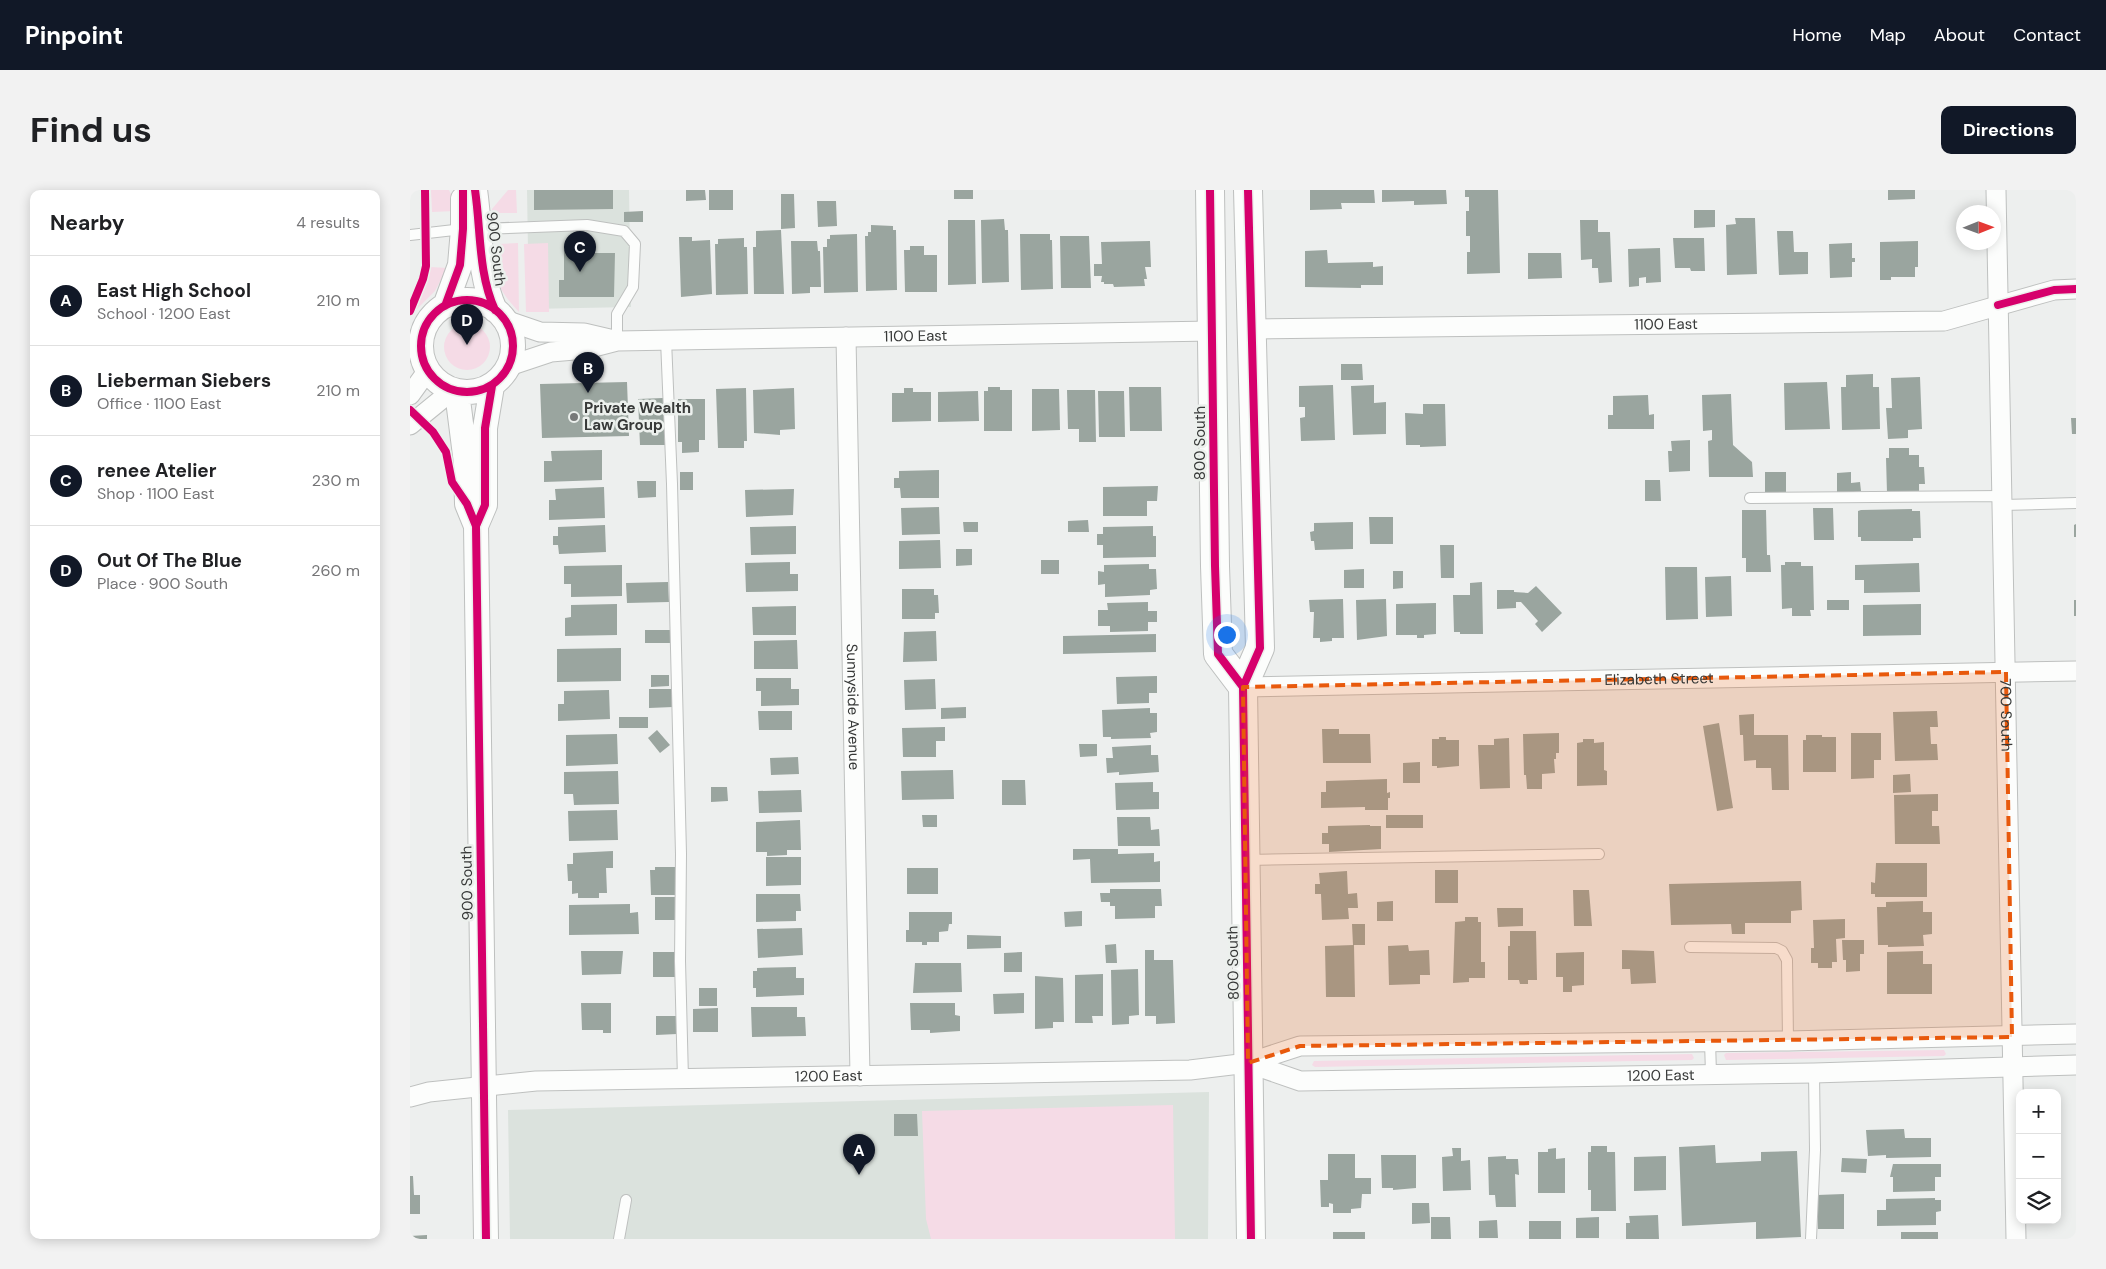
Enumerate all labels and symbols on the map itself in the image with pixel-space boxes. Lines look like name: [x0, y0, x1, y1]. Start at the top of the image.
north arrow: [1956, 205, 2001, 250]
street label: 900 South: [482, 211, 510, 287]
pin: C: [564, 231, 596, 272]
pin: D: [451, 304, 483, 345]
street label: 1100 East: [1634, 314, 1698, 335]
street label: 1100 East: [884, 325, 948, 347]
pin: B: [572, 352, 604, 393]
place label: Private Wealth Law Group: [584, 398, 691, 435]
street label: 800 South: [1190, 406, 1210, 480]
marker: Private Wealth Law Group: [568, 411, 580, 423]
your location: [1214, 622, 1240, 648]
street label: Sunnyside Avenue: [842, 644, 864, 770]
street label: Elizabeth Street: [1604, 668, 1714, 690]
street label: 700 South: [1995, 678, 2017, 752]
street label: 900 South: [456, 846, 478, 920]
street label: 800 South: [1222, 926, 1244, 1000]
street label: 1200 East: [1627, 1065, 1695, 1086]
street label: 1200 East: [795, 1066, 863, 1087]
pin: A: [843, 1134, 875, 1175]

